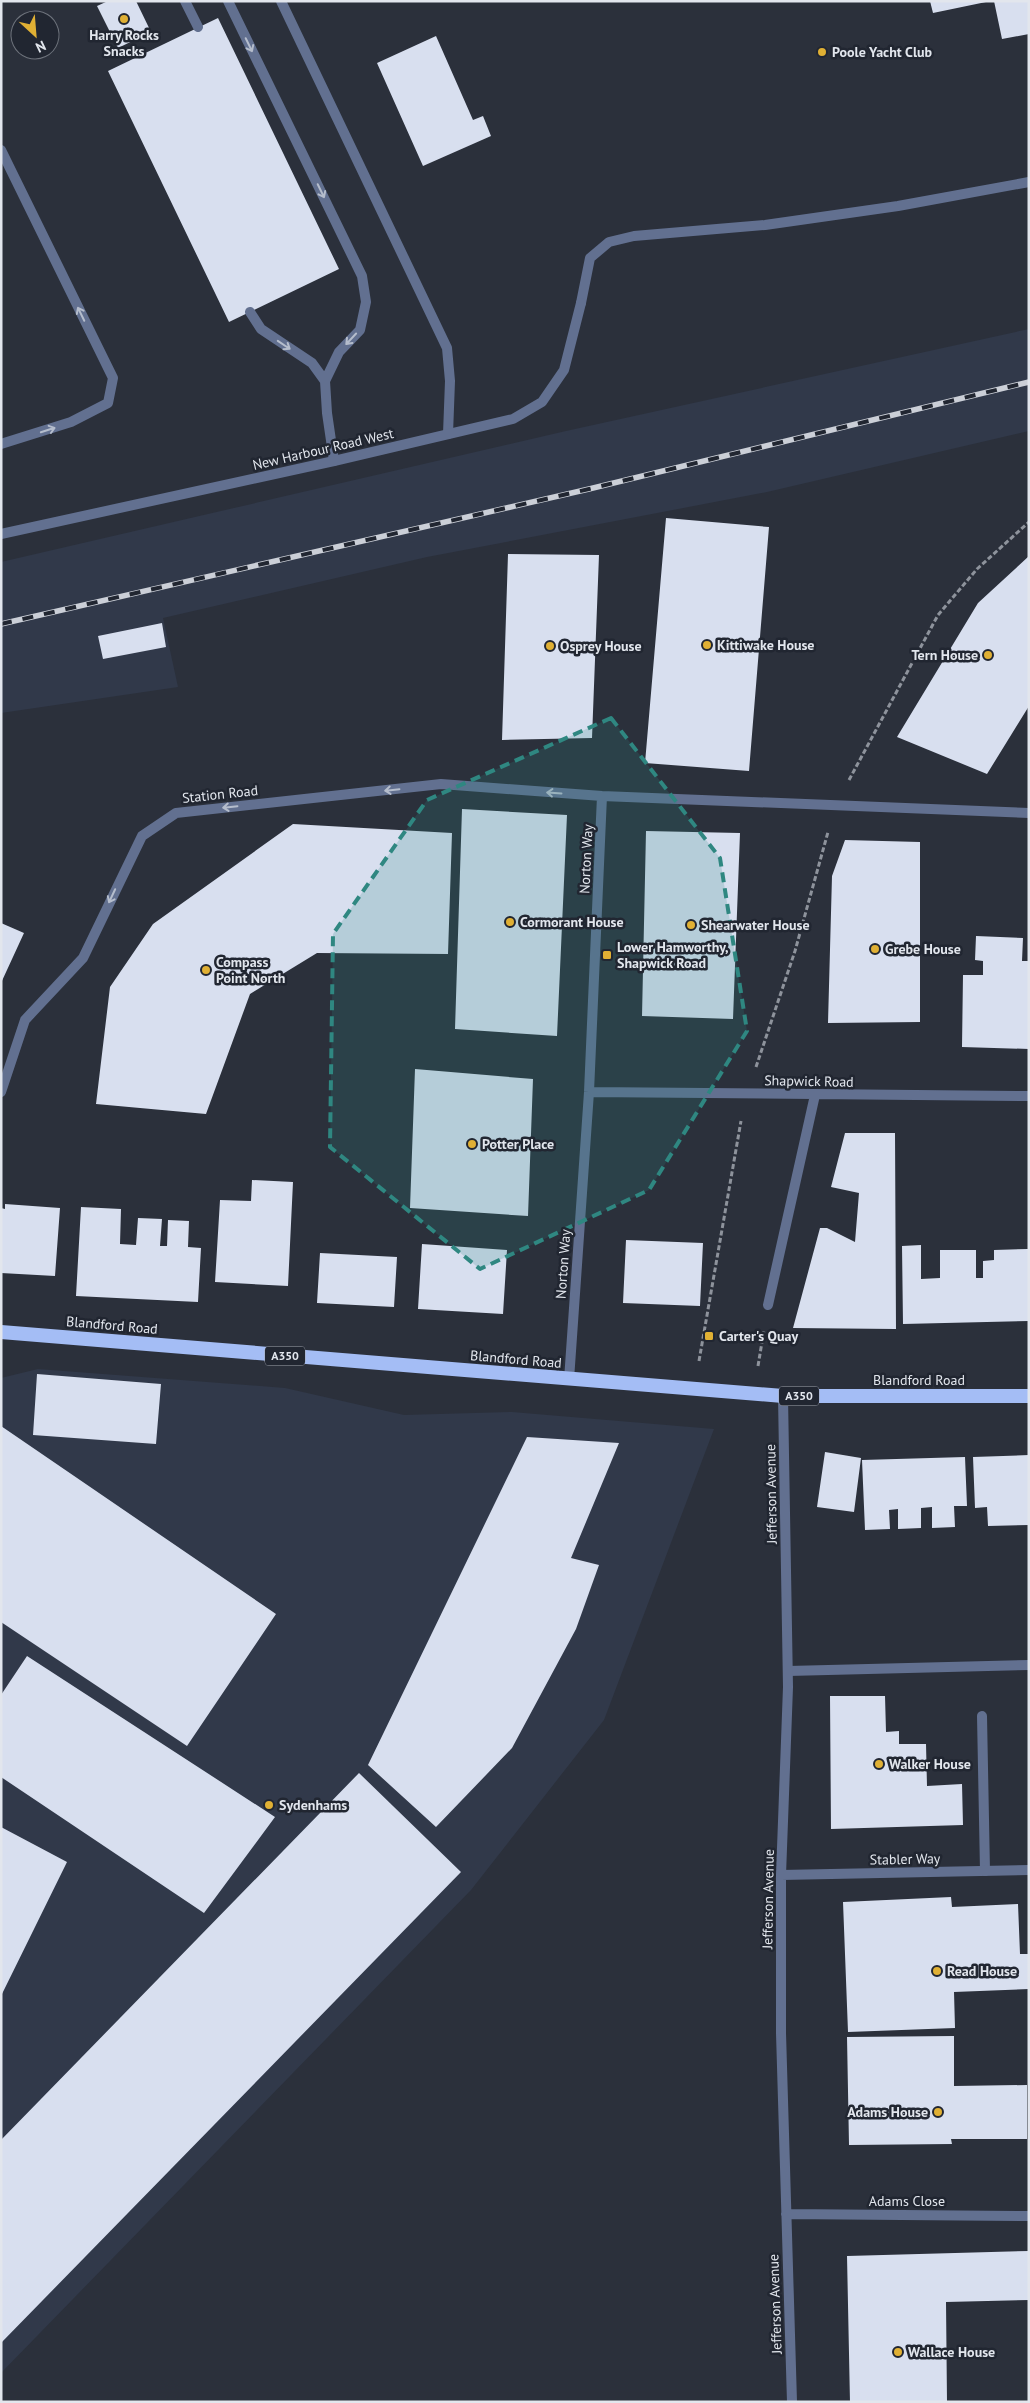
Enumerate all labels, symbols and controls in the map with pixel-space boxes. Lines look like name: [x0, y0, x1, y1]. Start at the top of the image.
north arrow: [10, 10, 60, 60]
marker: Harry Rocks Snacks: [118, 13, 130, 25]
place label: Harry Rocks Snacks: [89, 26, 159, 60]
text: N: [33, 37, 49, 57]
one-way arrow: [245, 37, 254, 52]
place label: Poole Yacht Club: [832, 43, 933, 61]
marker: Poole Yacht Club: [816, 46, 828, 58]
one-way arrow: [316, 183, 326, 198]
one-way arrow: [76, 307, 85, 322]
one-way arrow: [345, 333, 357, 346]
one-way arrow: [277, 340, 291, 350]
one-way arrow: [39, 424, 55, 434]
street label: New Harbour Road West: [251, 424, 395, 474]
place label: Kittiwake House: [717, 636, 814, 654]
place label: Osprey House: [560, 637, 642, 655]
marker: Kittiwake House: [701, 639, 713, 651]
marker: Osprey House: [544, 640, 556, 652]
place label: Tern House: [911, 646, 978, 664]
marker: Tern House: [982, 649, 994, 661]
street label: Station Road: [181, 781, 259, 807]
one-way arrow: [384, 785, 400, 795]
one-way arrow: [546, 788, 562, 797]
one-way arrow: [222, 802, 238, 812]
street label: Norton Way: [575, 823, 597, 894]
one-way arrow: [107, 888, 116, 903]
place label: Cormorant House: [520, 913, 624, 931]
marker: Cormorant House: [504, 916, 516, 928]
place label: Shearwater House: [701, 916, 810, 934]
marker: Shearwater House: [685, 919, 697, 931]
place label: Lower Hamworthy, Shapwick Road: [617, 938, 729, 972]
place label: Grebe House: [885, 940, 961, 958]
marker: Grebe House: [869, 943, 881, 955]
marker: Lower Hamworthy, Shapwick Road: [601, 949, 613, 961]
place label: Compass Point North: [216, 953, 285, 987]
marker: Compass Point North: [200, 964, 212, 976]
street label: Shapwick Road: [764, 1071, 854, 1091]
place label: Potter Place: [482, 1135, 554, 1153]
marker: Potter Place: [466, 1138, 478, 1150]
street label: Norton Way: [552, 1228, 574, 1299]
street label: Blandford Road: [65, 1312, 159, 1338]
place label: Carter's Quay: [719, 1327, 798, 1345]
marker: Carter's Quay: [703, 1330, 715, 1342]
road number: A350: [265, 1346, 305, 1365]
street label: Blandford Road: [469, 1346, 563, 1372]
street label: Blandford Road: [873, 1371, 965, 1389]
road number: A350: [779, 1386, 819, 1405]
street label: Jefferson Avenue: [761, 1444, 781, 1545]
place label: Walker House: [889, 1755, 971, 1773]
marker: Walker House: [873, 1758, 885, 1770]
place label: Sydenhams: [279, 1796, 347, 1814]
marker: Sydenhams: [263, 1799, 275, 1811]
street label: Jefferson Avenue: [758, 1849, 778, 1950]
street label: Stabler Way: [870, 1849, 941, 1869]
place label: Read House: [947, 1962, 1017, 1980]
marker: Read House: [931, 1965, 943, 1977]
place label: Adams House: [847, 2103, 928, 2121]
marker: Adams House: [932, 2106, 944, 2118]
street label: Adams Close: [869, 2192, 945, 2210]
street label: Jefferson Avenue: [764, 2254, 786, 2355]
place label: Wallace House: [908, 2343, 995, 2361]
marker: Wallace House: [892, 2346, 904, 2358]

